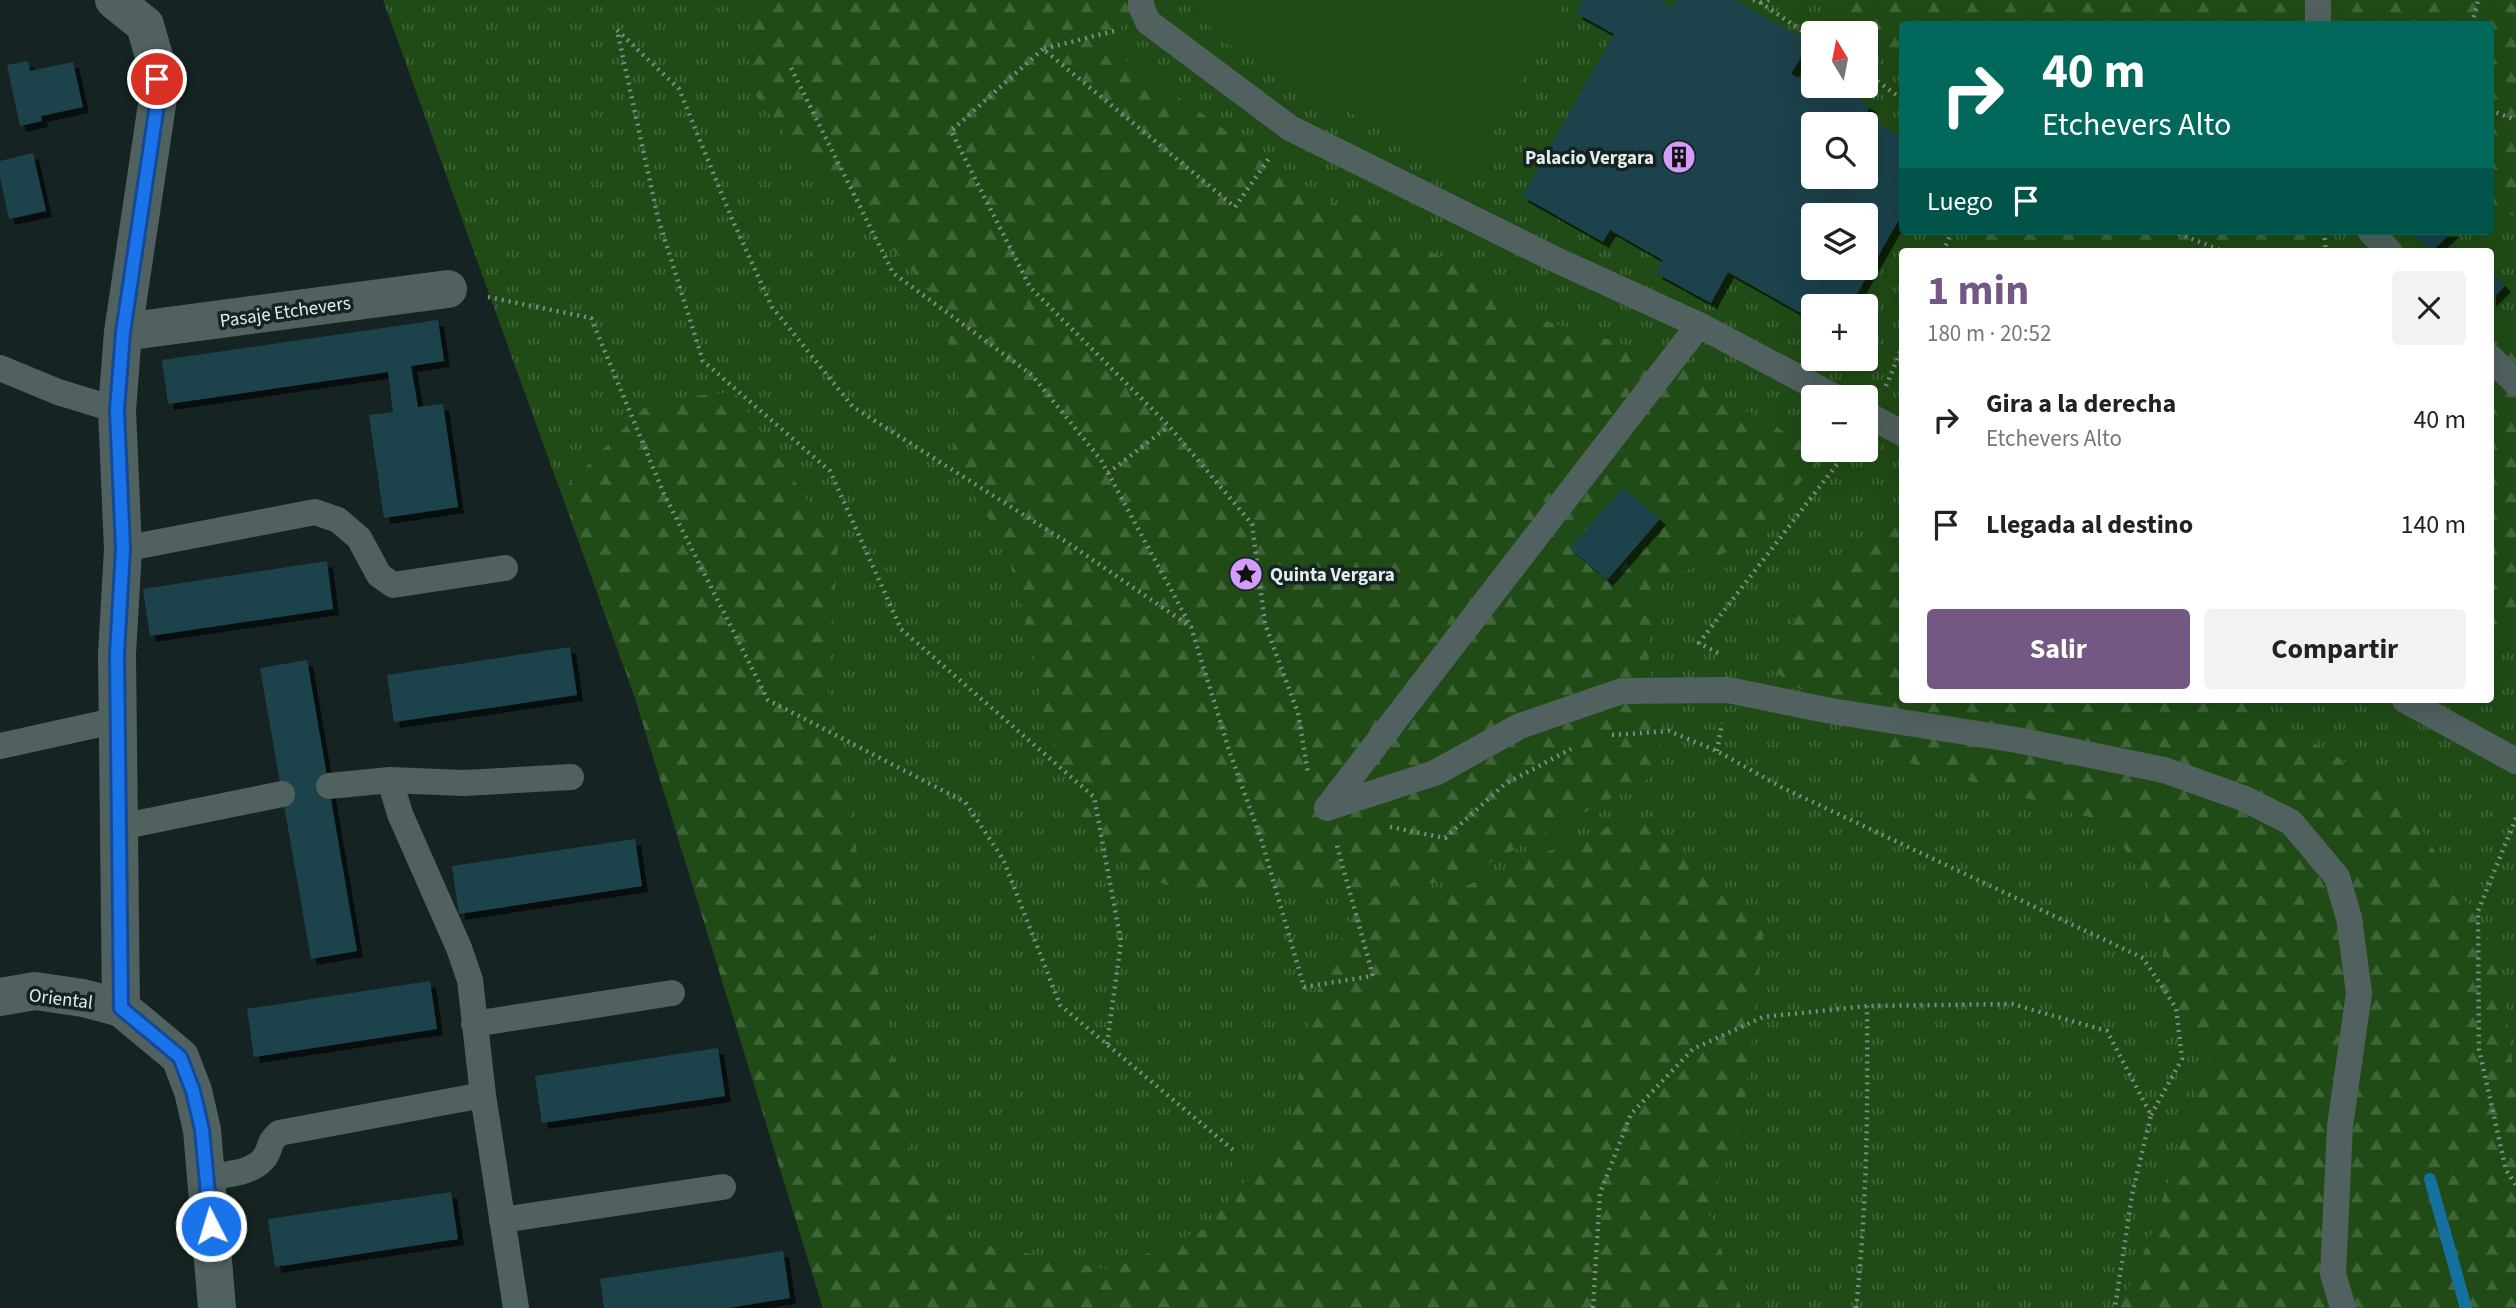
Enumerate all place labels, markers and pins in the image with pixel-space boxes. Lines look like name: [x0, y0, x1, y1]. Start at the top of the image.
pin: [127, 49, 187, 109]
building icon: Palacio Vergara: [1660, 138, 1698, 176]
place label: Palacio Vergara: [1525, 145, 1654, 172]
place icon: Quinta Vergara: [1227, 555, 1265, 593]
place label: Quinta Vergara: [1270, 562, 1395, 589]

